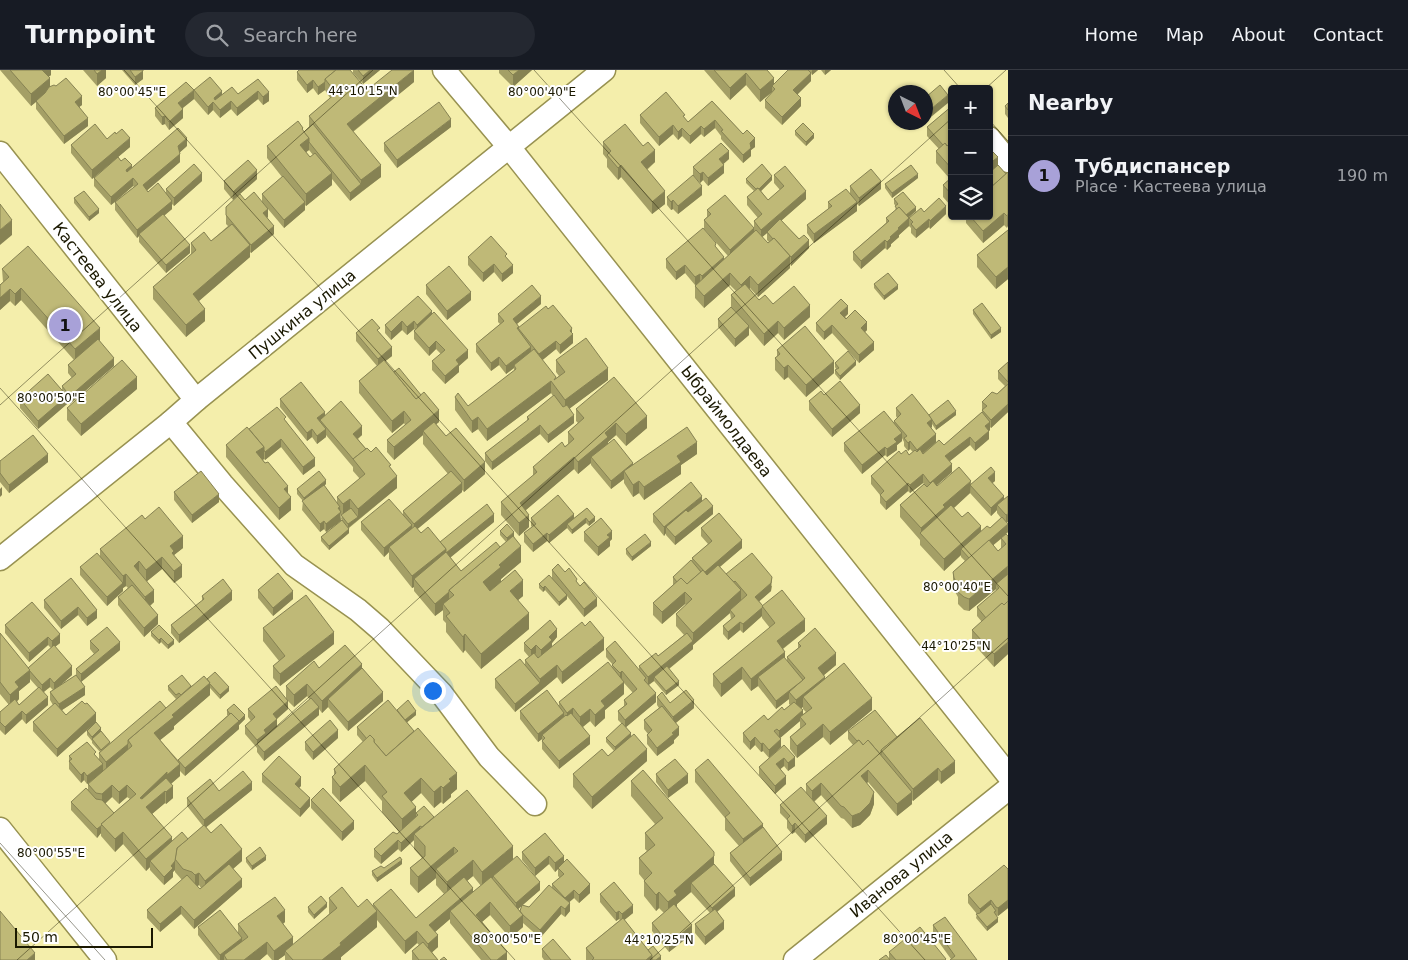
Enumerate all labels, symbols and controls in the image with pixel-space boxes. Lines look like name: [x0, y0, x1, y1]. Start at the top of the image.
search box: [185, 12, 535, 57]
text: Turnpoint: [25, 21, 155, 49]
icon: search: [203, 21, 231, 49]
text: Search here: [243, 24, 357, 46]
text: Home: [1085, 24, 1138, 45]
text: Map: [1166, 24, 1204, 45]
text: About: [1232, 24, 1285, 45]
text: Contact: [1313, 24, 1383, 45]
text: 44°10'15"N: [328, 84, 398, 98]
text: 80°00'45"E: [98, 85, 166, 99]
text: 80°00'40"E: [508, 85, 576, 99]
north arrow: [888, 85, 933, 130]
map controls: [948, 85, 993, 220]
button: +: [948, 85, 993, 130]
text: Nearby: [1028, 91, 1113, 115]
button: −: [948, 130, 993, 175]
text: Тубдиспансер: [1075, 155, 1230, 177]
text: 1: [1038, 166, 1050, 185]
text: 190 m: [1337, 166, 1388, 185]
button: layers: [948, 175, 993, 220]
text: Place · Кастеева улица: [1075, 177, 1267, 196]
street label: Кастеева улица: [49, 219, 146, 336]
street label: Пушкина улица: [245, 265, 360, 363]
pin: 1: [49, 306, 81, 344]
street label: Ыбраймолдаева: [677, 362, 776, 481]
text: 80°00'50"E: [17, 391, 85, 405]
text: 80°00'40"E: [923, 580, 991, 594]
text: 44°10'25"N: [921, 639, 991, 653]
your location: [420, 678, 446, 704]
street label: Иванова улица: [846, 827, 956, 922]
text: 80°00'55"E: [17, 846, 85, 860]
scale bar: [15, 925, 152, 948]
text: 50 m: [22, 929, 58, 945]
text: 80°00'50"E: [473, 932, 541, 946]
text: 80°00'45"E: [883, 932, 951, 946]
text: 44°10'25"N: [624, 933, 694, 947]

